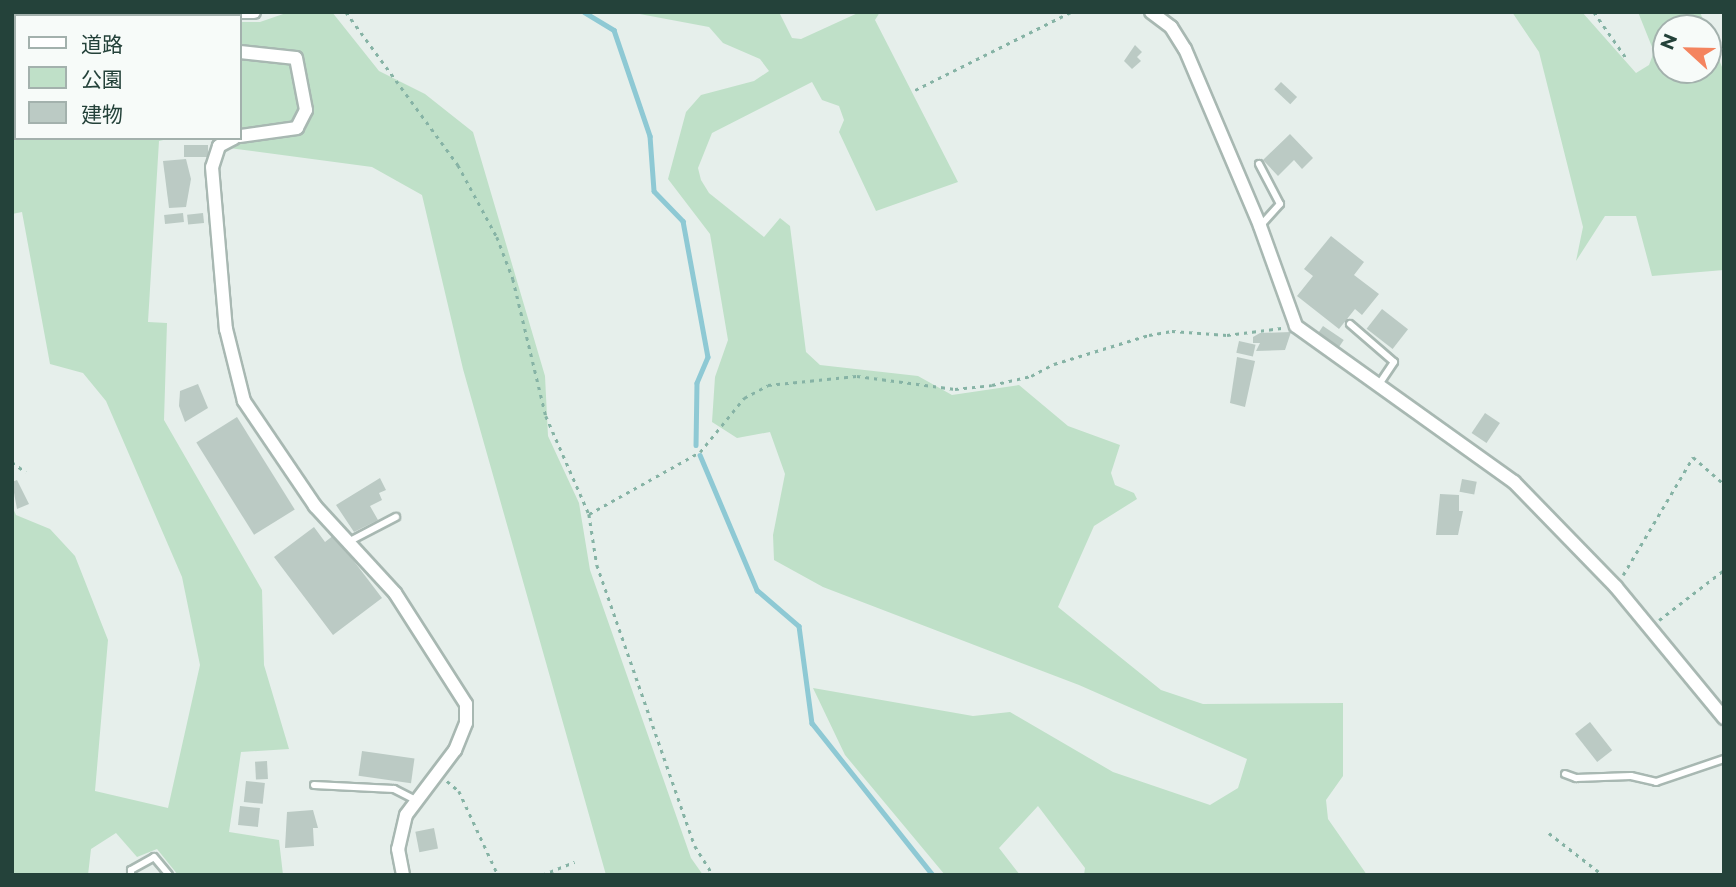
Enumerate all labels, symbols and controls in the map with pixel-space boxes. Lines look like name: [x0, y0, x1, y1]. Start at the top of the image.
legend: [14, 14, 242, 140]
north arrow: [1652, 14, 1722, 84]
text: N: [1655, 30, 1682, 53]
text: 道路: [81, 32, 123, 57]
text: 公園: [81, 67, 123, 92]
text: 建物: [81, 102, 123, 127]

